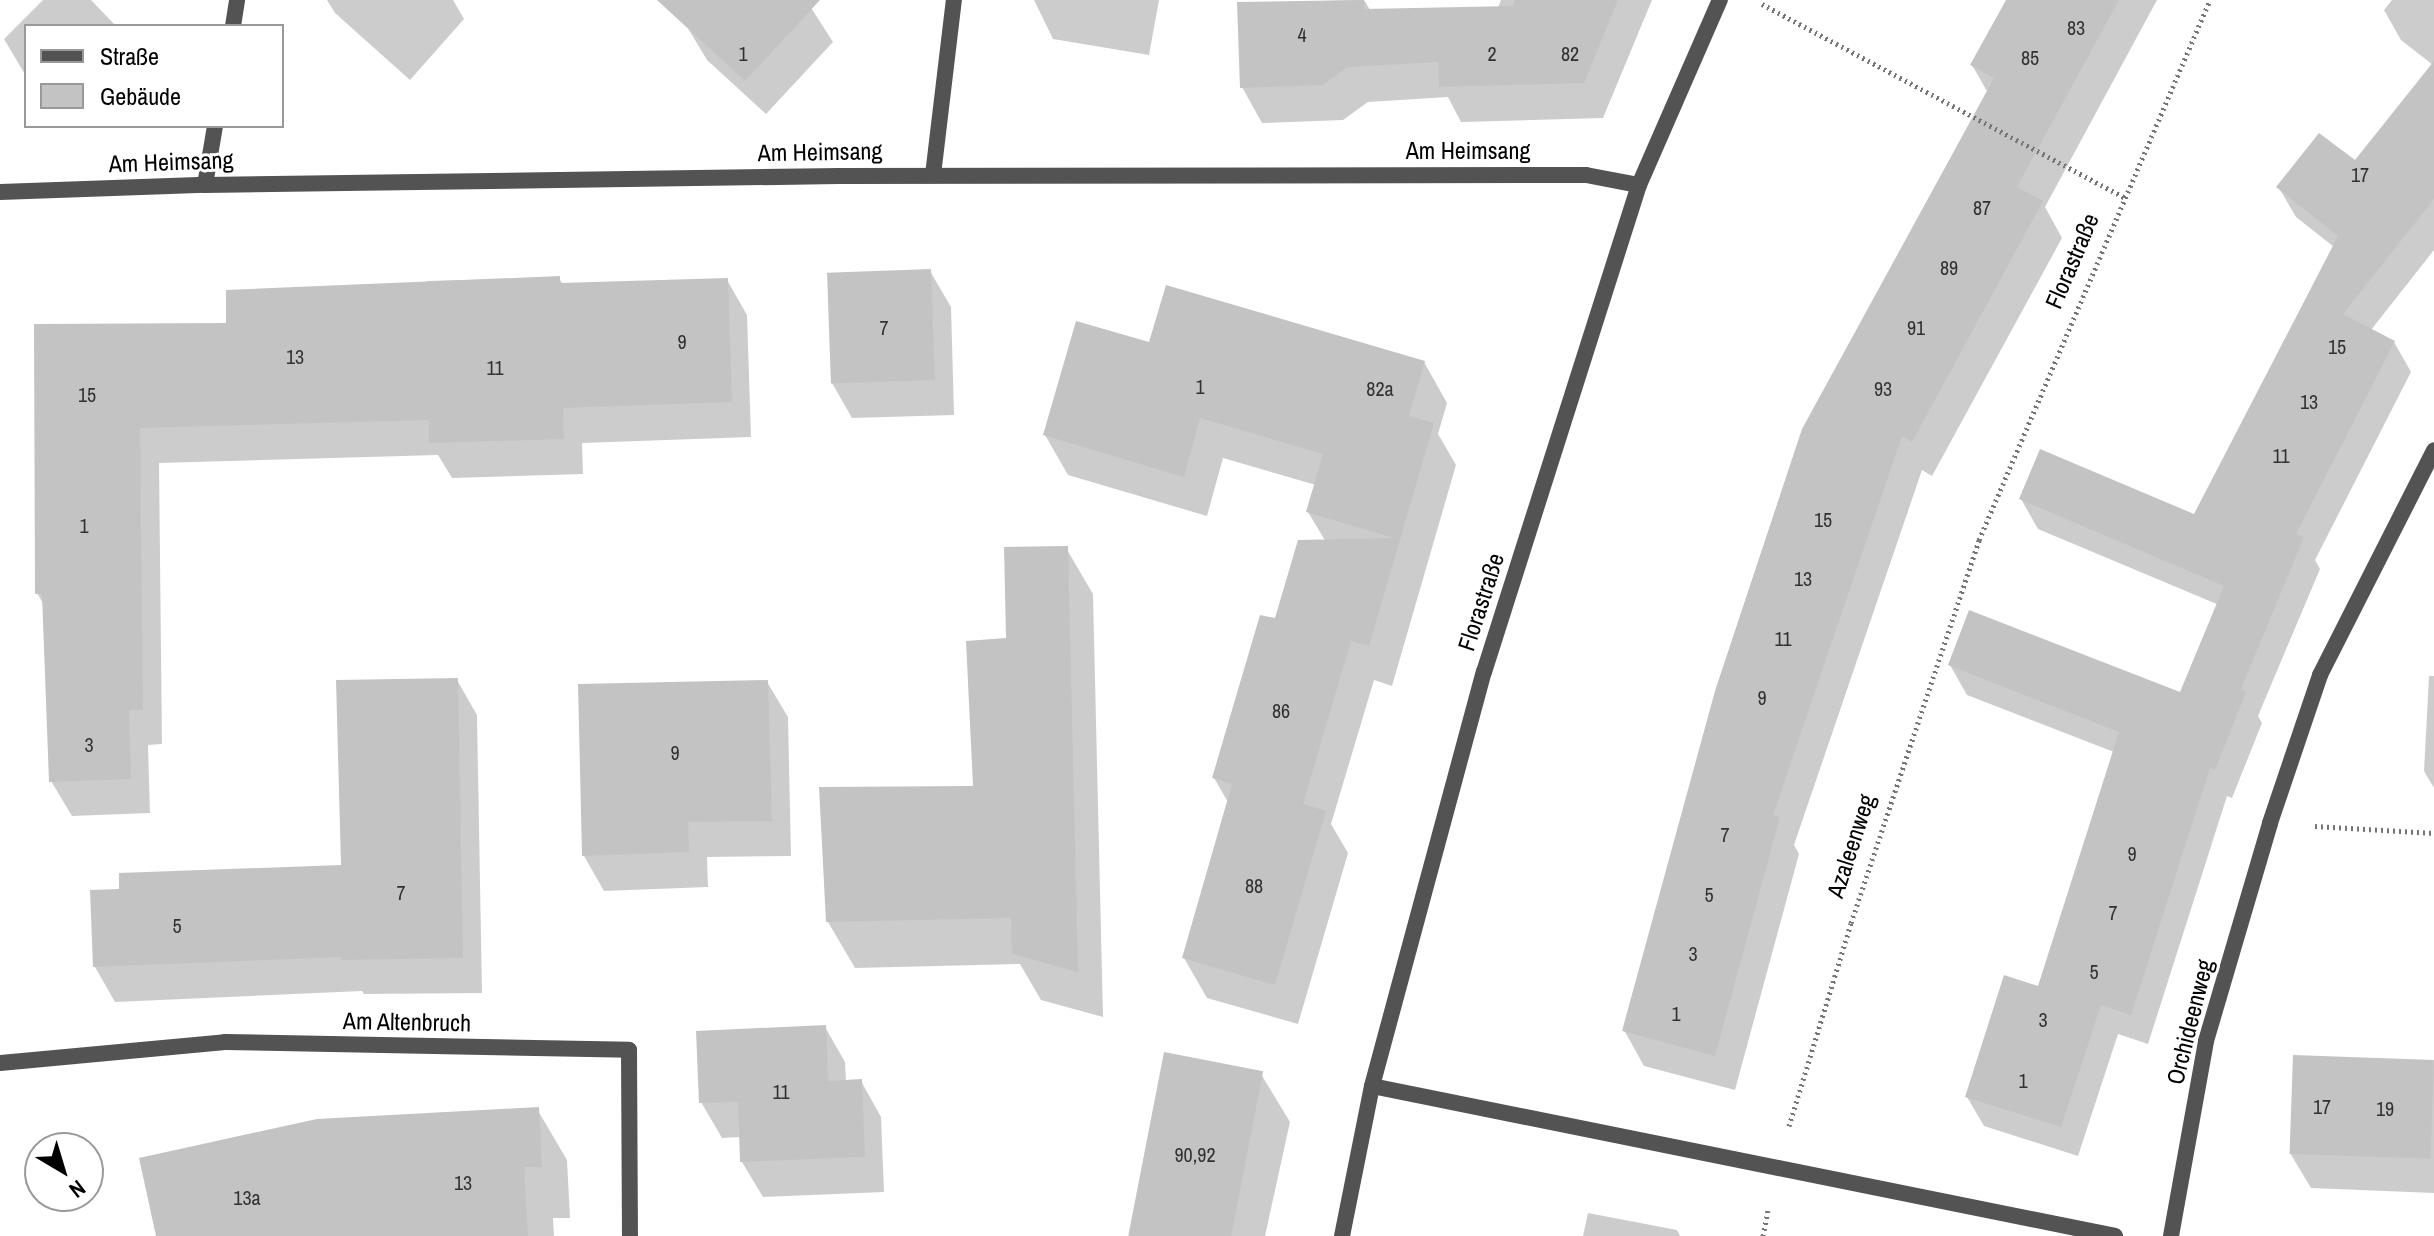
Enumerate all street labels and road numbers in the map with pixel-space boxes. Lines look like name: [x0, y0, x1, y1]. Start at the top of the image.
street label: Am Heimsang: [757, 137, 883, 167]
street label: Am Heimsang: [1406, 137, 1530, 165]
street label: Am Heimsang: [108, 145, 234, 179]
street label: Florastraße: [2039, 209, 2105, 313]
street label: Florastraße: [1452, 550, 1510, 654]
street label: Azaleenweg: [1821, 791, 1881, 901]
street label: Orchideenweg: [2161, 956, 2219, 1088]
street label: Am Altenbruch: [342, 1006, 472, 1038]

